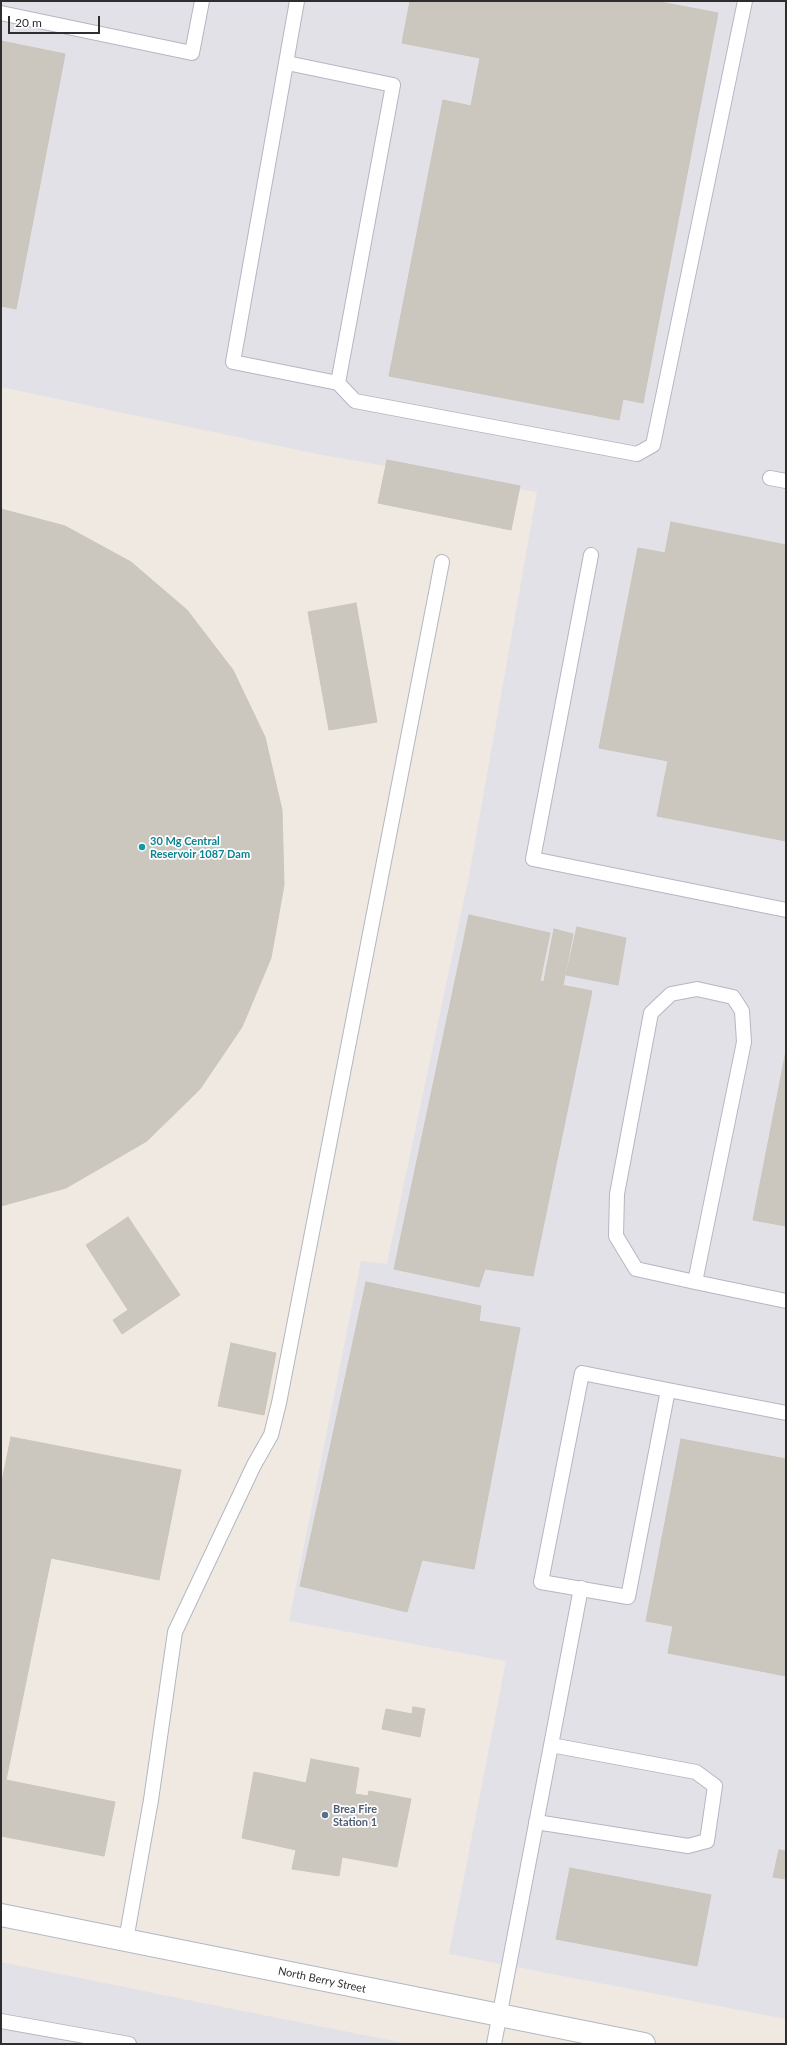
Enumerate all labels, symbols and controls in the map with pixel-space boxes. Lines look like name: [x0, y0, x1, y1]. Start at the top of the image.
scale bar: [10, 8, 102, 34]
text: 20 m: [15, 15, 42, 30]
place label: 30 Mg Central Reservoir 1087 Dam: [150, 834, 250, 860]
marker: 30 Mg Central Reservoir 1087 Dam: [137, 842, 147, 852]
place label: Brea Fire Station 1: [333, 1802, 377, 1828]
marker: Brea Fire Station 1: [320, 1810, 330, 1820]
street label: North Berry Street: [277, 1964, 367, 1996]

